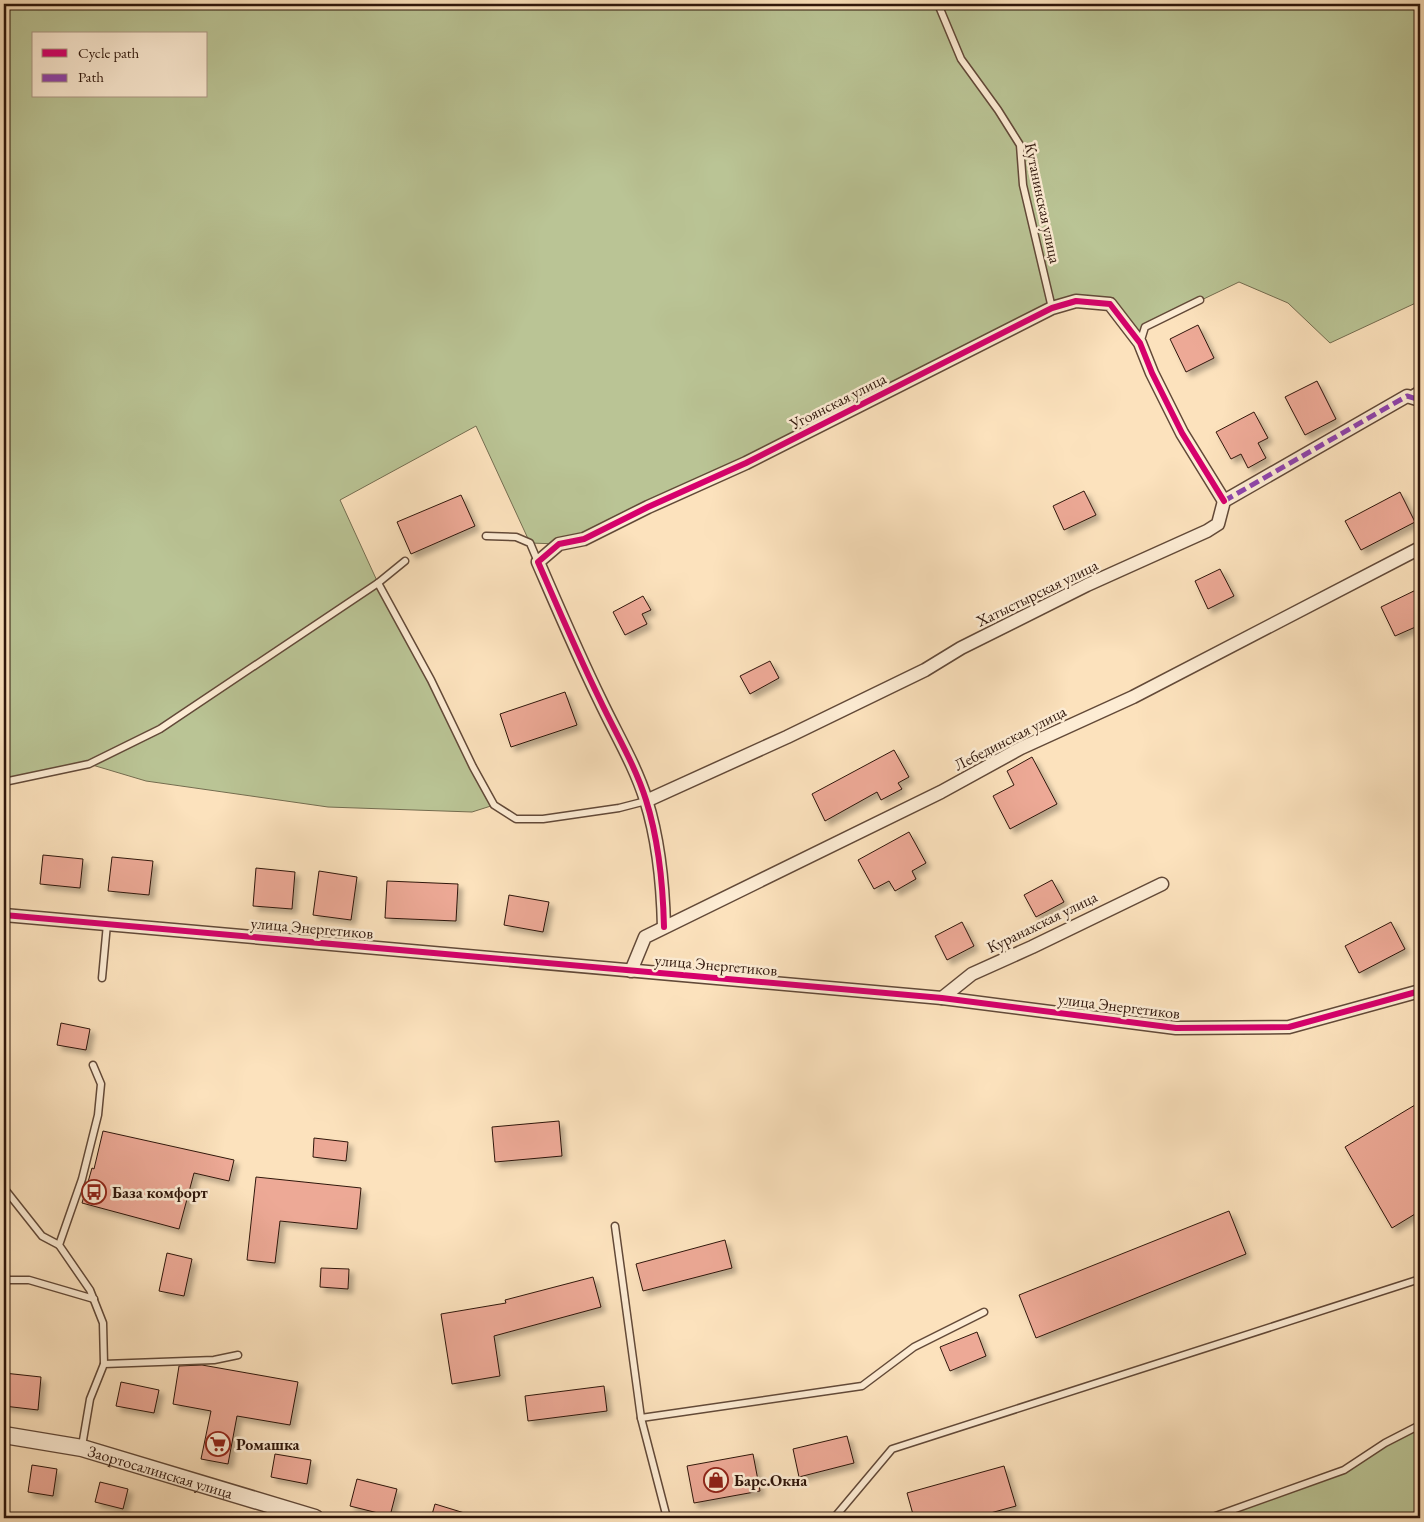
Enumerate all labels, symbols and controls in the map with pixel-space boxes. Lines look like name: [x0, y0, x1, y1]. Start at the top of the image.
legend: [32, 32, 208, 98]
text: Cycle path: [78, 43, 140, 62]
text: Path: [78, 67, 104, 86]
street label: Кутанинская улица: [1020, 141, 1066, 266]
street label: Угоянская улица: [785, 367, 890, 435]
street label: Хатыстырская улица: [972, 554, 1102, 632]
street label: Лебединская улица: [950, 700, 1070, 775]
street label: Куранахская улица: [983, 886, 1101, 958]
street label: улица Энергетиков: [250, 912, 374, 944]
street label: улица Энергетиков: [654, 949, 778, 981]
street label: улица Энергетиков: [1057, 988, 1181, 1024]
bus stop icon: База комфорт: [81, 1179, 107, 1205]
place label: База комфорт: [112, 1182, 209, 1203]
supermarket icon: Ромашка: [205, 1431, 231, 1457]
place label: Ромашка: [236, 1434, 301, 1455]
street label: Заортосалинская улица: [85, 1440, 236, 1503]
shop icon: Барс.Окна: [703, 1467, 729, 1493]
place label: Барс.Окна: [734, 1470, 808, 1491]

